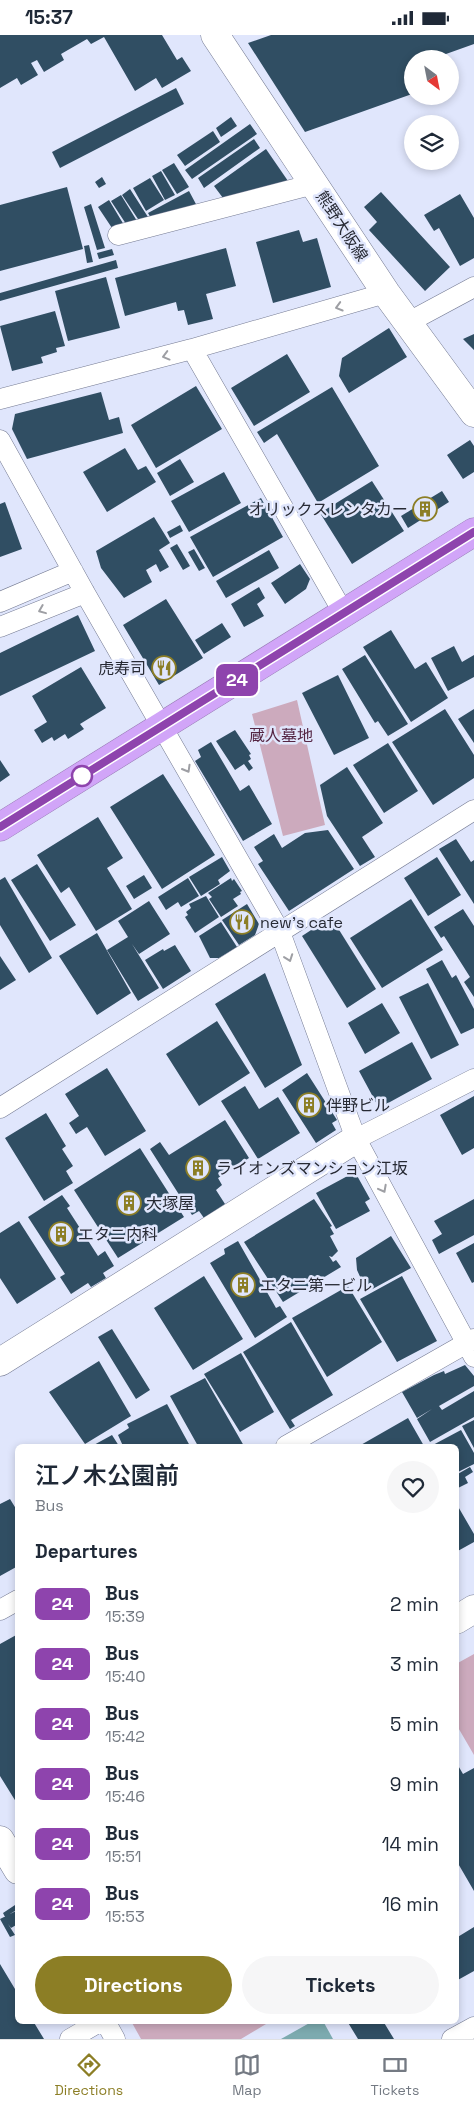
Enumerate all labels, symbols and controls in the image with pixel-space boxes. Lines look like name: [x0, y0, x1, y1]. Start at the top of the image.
text: 15:37: [25, 5, 73, 30]
north arrow: [404, 50, 459, 105]
map controls: [404, 50, 459, 170]
button: layers: [404, 115, 459, 170]
street label: 熊野大阪線: [311, 187, 373, 265]
one-way arrow: [335, 301, 343, 311]
one-way arrow: [161, 350, 170, 361]
building icon: オリックスレンタカー: [412, 496, 438, 522]
place label: オリックスレンタカー: [248, 499, 408, 520]
one-way arrow: [39, 604, 47, 614]
restaurant icon: 虎寿司: [151, 655, 177, 681]
place label: 虎寿司: [98, 658, 146, 679]
line badge: 24: [214, 664, 260, 696]
text: 24: [226, 668, 248, 691]
park label: 蔵人墓地: [249, 725, 313, 746]
one-way arrow: [180, 764, 190, 773]
unlabelled marker: [71, 765, 93, 787]
restaurant icon: new's cafe: [229, 909, 255, 935]
place label: new's cafe: [260, 912, 343, 933]
one-way arrow: [283, 953, 293, 961]
building icon: 伴野ビル: [296, 1092, 322, 1118]
place label: 伴野ビル: [326, 1095, 390, 1116]
building icon: ライオンズマンション江坂: [185, 1155, 211, 1181]
place label: ライオンズマンション江坂: [216, 1158, 408, 1179]
one-way arrow: [377, 1183, 387, 1192]
building icon: 大塚屋: [116, 1190, 142, 1216]
place label: 大塚屋: [146, 1193, 194, 1214]
building icon: エタニ内科: [48, 1221, 74, 1247]
place label: エタニ内科: [78, 1224, 158, 1245]
building icon: エタニ第一ビル: [230, 1272, 256, 1298]
place label: エタニ第一ビル: [260, 1275, 372, 1296]
text: 江ノ木公園前: [35, 1460, 179, 1491]
button: heart: [387, 1461, 439, 1513]
text: Bus: [35, 1495, 64, 1516]
text: Departures: [35, 1539, 138, 1564]
text: Bus: [105, 1581, 139, 1606]
text: 24: [52, 1592, 73, 1615]
text: 2 min: [390, 1592, 439, 1617]
text: 15:39: [105, 1606, 145, 1627]
text: Bus: [105, 1641, 139, 1666]
text: 24: [52, 1652, 73, 1675]
text: 3 min: [390, 1652, 439, 1677]
text: 15:40: [105, 1666, 146, 1687]
text: Bus: [105, 1701, 139, 1726]
text: 24: [52, 1712, 73, 1735]
text: 5 min: [390, 1712, 439, 1737]
text: 15:42: [105, 1726, 145, 1747]
text: Bus: [105, 1761, 139, 1786]
text: 24: [52, 1772, 73, 1795]
text: 9 min: [390, 1772, 439, 1797]
text: 15:46: [105, 1786, 145, 1807]
text: Bus: [105, 1821, 139, 1846]
text: 24: [52, 1832, 73, 1855]
text: 14 min: [382, 1832, 439, 1857]
text: 15:51: [105, 1846, 141, 1867]
text: Bus: [105, 1881, 139, 1906]
text: 24: [52, 1892, 73, 1915]
text: 16 min: [382, 1892, 439, 1917]
text: 15:53: [105, 1906, 145, 1927]
button: Directions: [35, 1956, 232, 2014]
button: Tickets: [242, 1956, 439, 2014]
tab: Directions: [55, 2051, 123, 2099]
tab: Map: [232, 2051, 261, 2099]
tab: Tickets: [371, 2051, 419, 2099]

